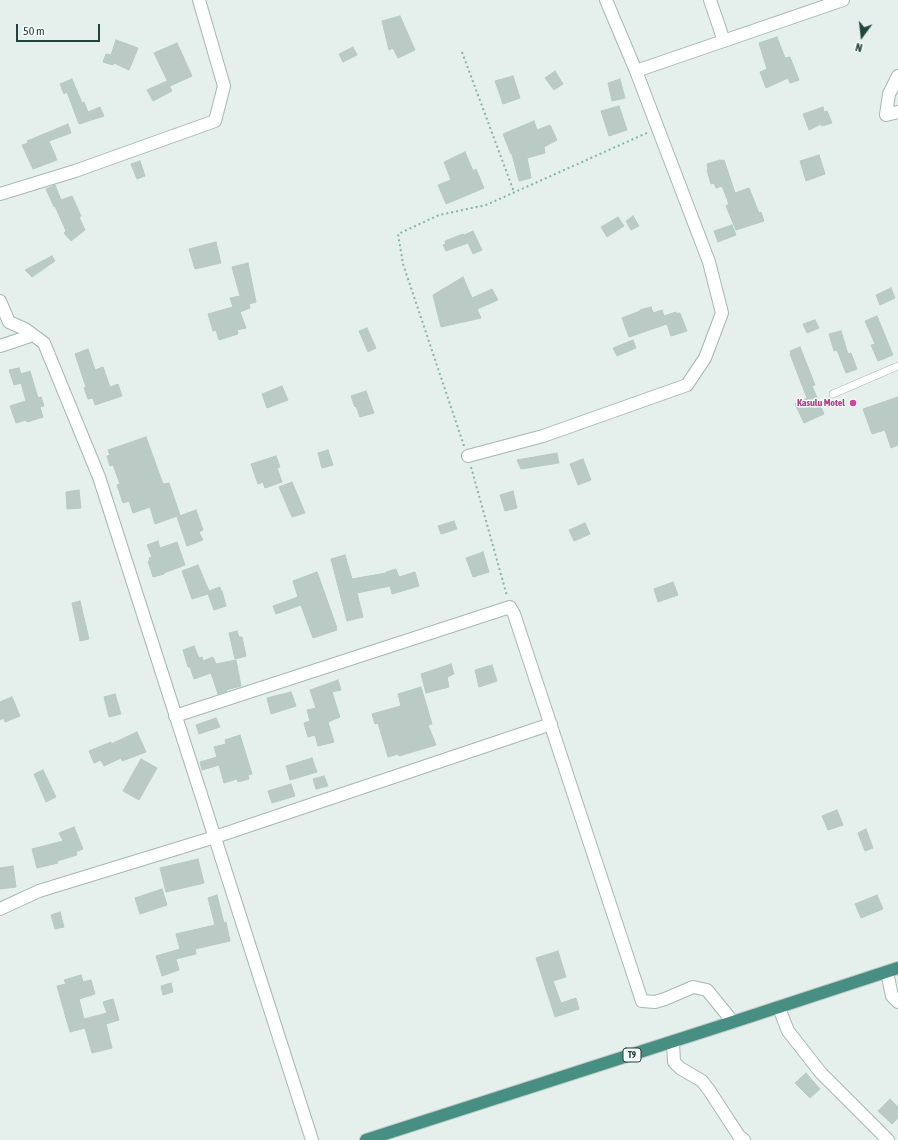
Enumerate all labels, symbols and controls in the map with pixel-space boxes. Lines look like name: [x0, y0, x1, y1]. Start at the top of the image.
scale bar: [18, 16, 102, 42]
north arrow: [842, 16, 882, 56]
text: 50 m: [23, 24, 45, 38]
text: N: [854, 41, 864, 54]
place label: Kasulu Motel: [797, 397, 845, 409]
marker: Kasulu Motel: [848, 398, 858, 408]
road number: T9: [623, 1048, 641, 1062]

